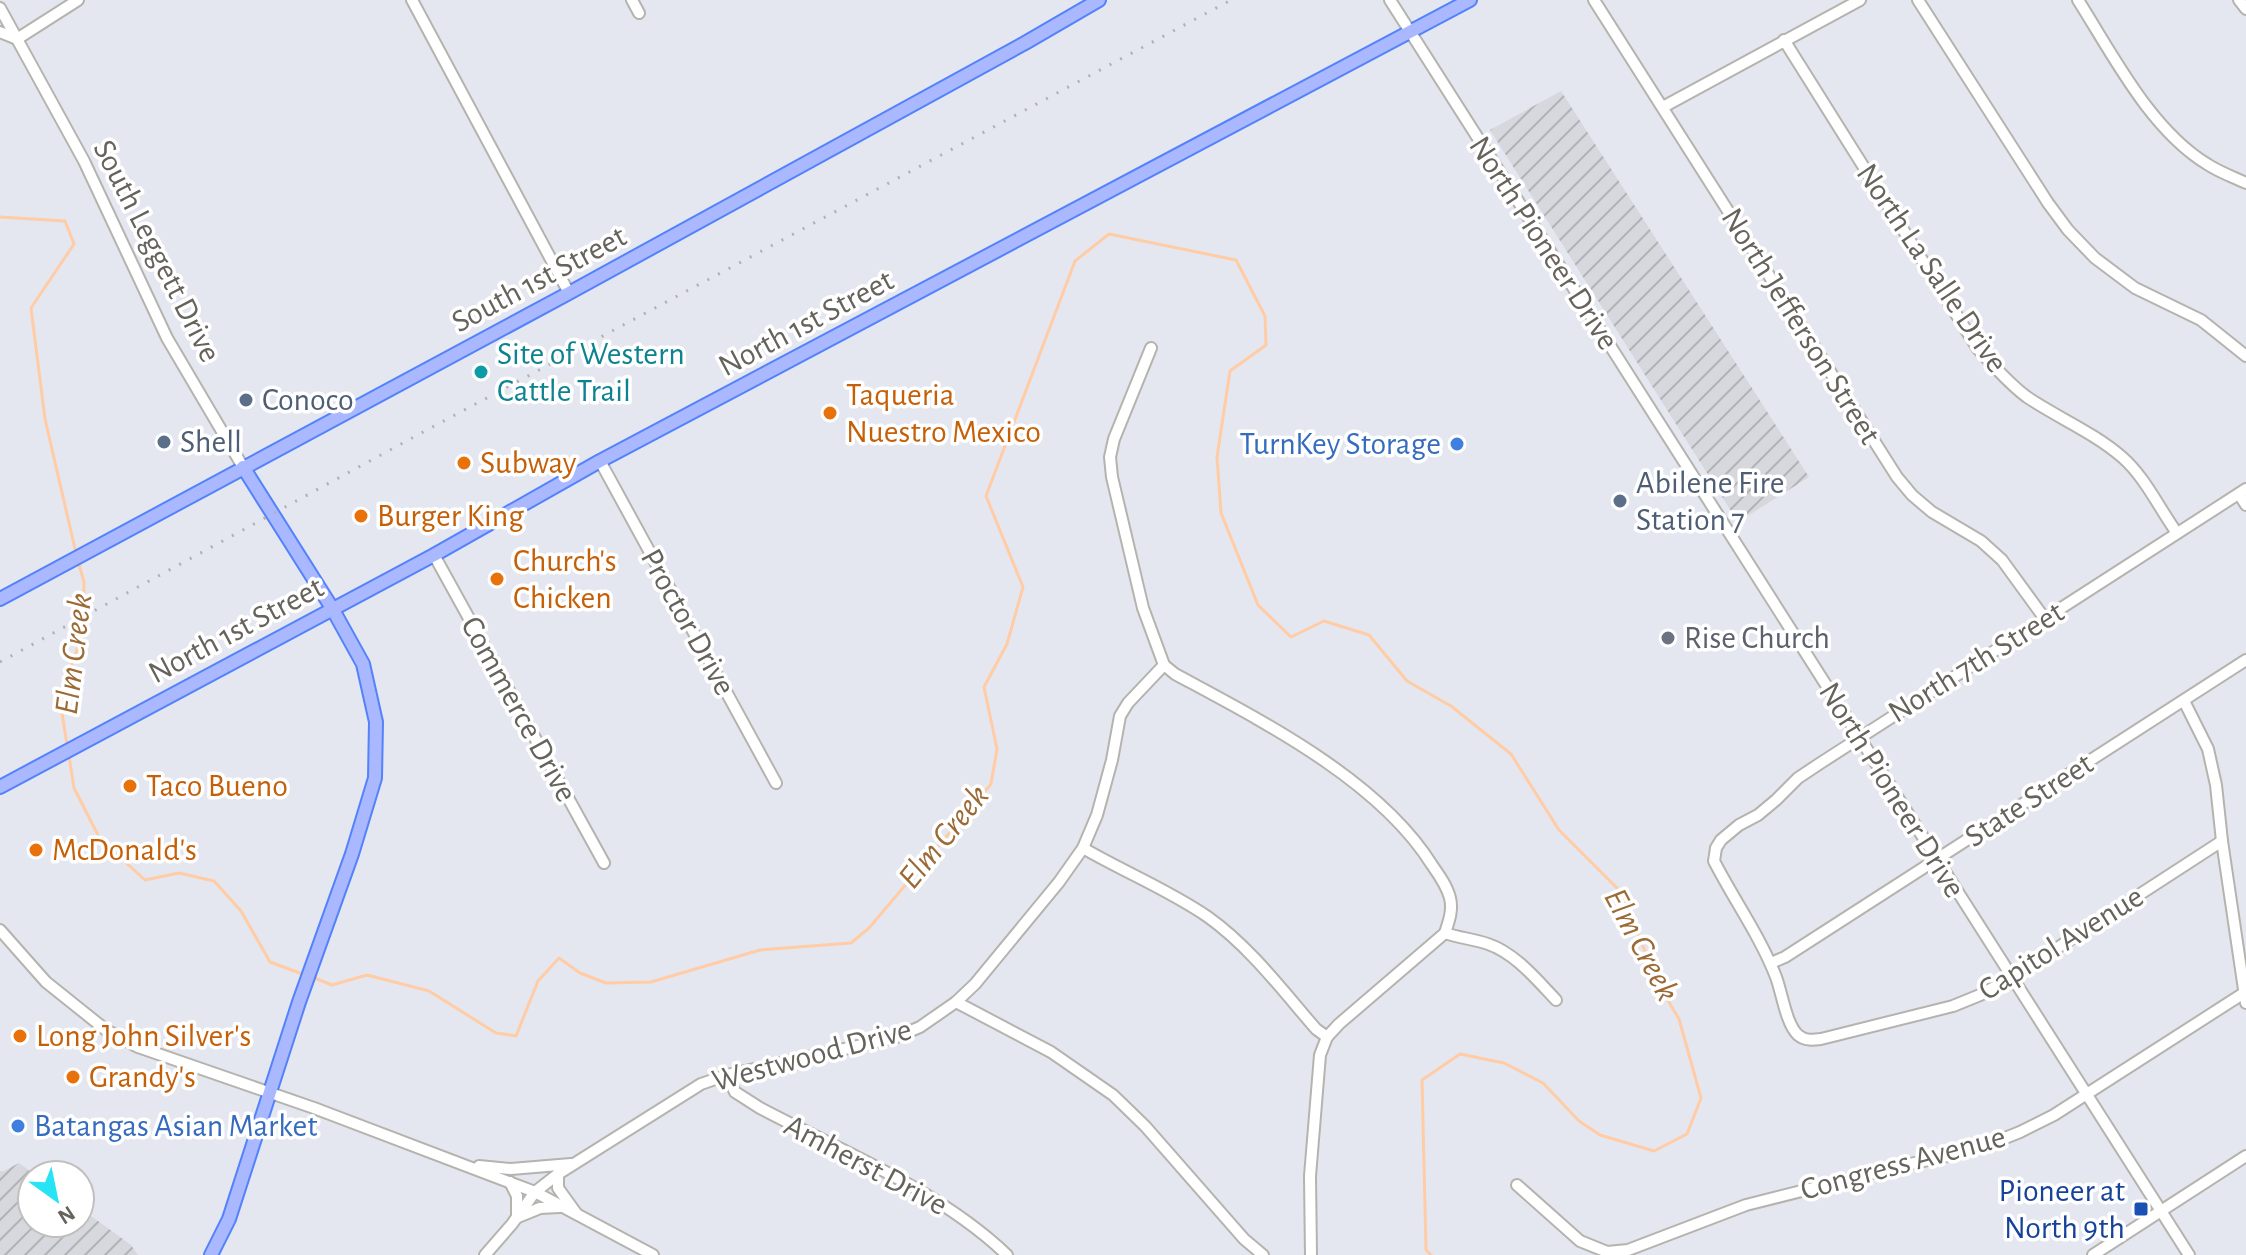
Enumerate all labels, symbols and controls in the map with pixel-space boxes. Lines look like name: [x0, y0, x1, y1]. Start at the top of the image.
street label: North Pioneer Drive: [1463, 131, 1625, 355]
street label: South Leggett Drive: [87, 135, 227, 367]
street label: North La Salle Drive: [1850, 158, 2014, 378]
street label: North Jefferson Street: [1716, 202, 1886, 450]
street label: South 1st Street: [447, 220, 631, 338]
street label: North 1st Street: [713, 264, 899, 382]
place label: Site of Western Cattle Trail: [497, 338, 685, 407]
marker: Site of Western Cattle Trail: [472, 363, 490, 381]
place label: Taqueria Nuestro Mexico: [846, 379, 1041, 448]
place label: Conoco: [262, 384, 354, 416]
marker: Conoco: [237, 391, 255, 409]
marker: Taqueria Nuestro Mexico: [821, 404, 839, 422]
place label: Shell: [180, 426, 242, 458]
place label: TurnKey Storage: [1240, 428, 1441, 460]
marker: Shell: [155, 433, 173, 451]
marker: TurnKey Storage: [1448, 435, 1466, 453]
place label: Subway: [480, 447, 577, 479]
marker: Subway: [455, 454, 473, 472]
place label: Abilene Fire Station 7: [1636, 467, 1785, 536]
marker: Abilene Fire Station 7: [1611, 492, 1629, 510]
place label: Burger King: [377, 500, 524, 532]
marker: Burger King: [352, 507, 370, 525]
street label: Proctor Drive: [635, 543, 741, 701]
place label: Church's Chicken: [513, 545, 617, 614]
marker: Church's Chicken: [488, 570, 506, 588]
street label: North 1st Street: [143, 571, 329, 689]
water label: Elm Creek: [50, 591, 98, 717]
street label: North 7th Street: [1883, 595, 2069, 729]
street label: Commerce Drive: [455, 611, 583, 807]
place label: Rise Church: [1684, 622, 1830, 654]
marker: Rise Church: [1659, 629, 1677, 647]
street label: North Pioneer Drive: [1813, 677, 1971, 903]
street label: State Street: [1959, 747, 2099, 853]
place label: Taco Bueno: [146, 770, 288, 802]
marker: Taco Bueno: [121, 777, 139, 795]
water label: Elm Creek: [892, 779, 996, 895]
place label: McDonald's: [52, 834, 197, 866]
marker: McDonald's: [27, 841, 45, 859]
street label: Capitol Avenue: [1973, 880, 2149, 1006]
water label: Elm Creek: [1597, 883, 1685, 1007]
street label: Westwood Drive: [709, 1013, 915, 1097]
place label: Long John Silver's: [36, 1020, 251, 1052]
marker: Long John Silver's: [11, 1027, 29, 1045]
place label: Grandy's: [89, 1061, 196, 1093]
marker: Grandy's: [64, 1068, 82, 1086]
street label: Amherst Drive: [779, 1109, 953, 1221]
place label: Batangas Asian Market: [34, 1110, 317, 1142]
marker: Batangas Asian Market: [9, 1117, 27, 1135]
street label: Congress Avenue: [1797, 1120, 2009, 1206]
north arrow: [16, 1159, 96, 1239]
place label: Pioneer at North 9th: [1999, 1175, 2125, 1244]
marker: Pioneer at North 9th: [2132, 1200, 2150, 1218]
text: N: [54, 1202, 79, 1228]

